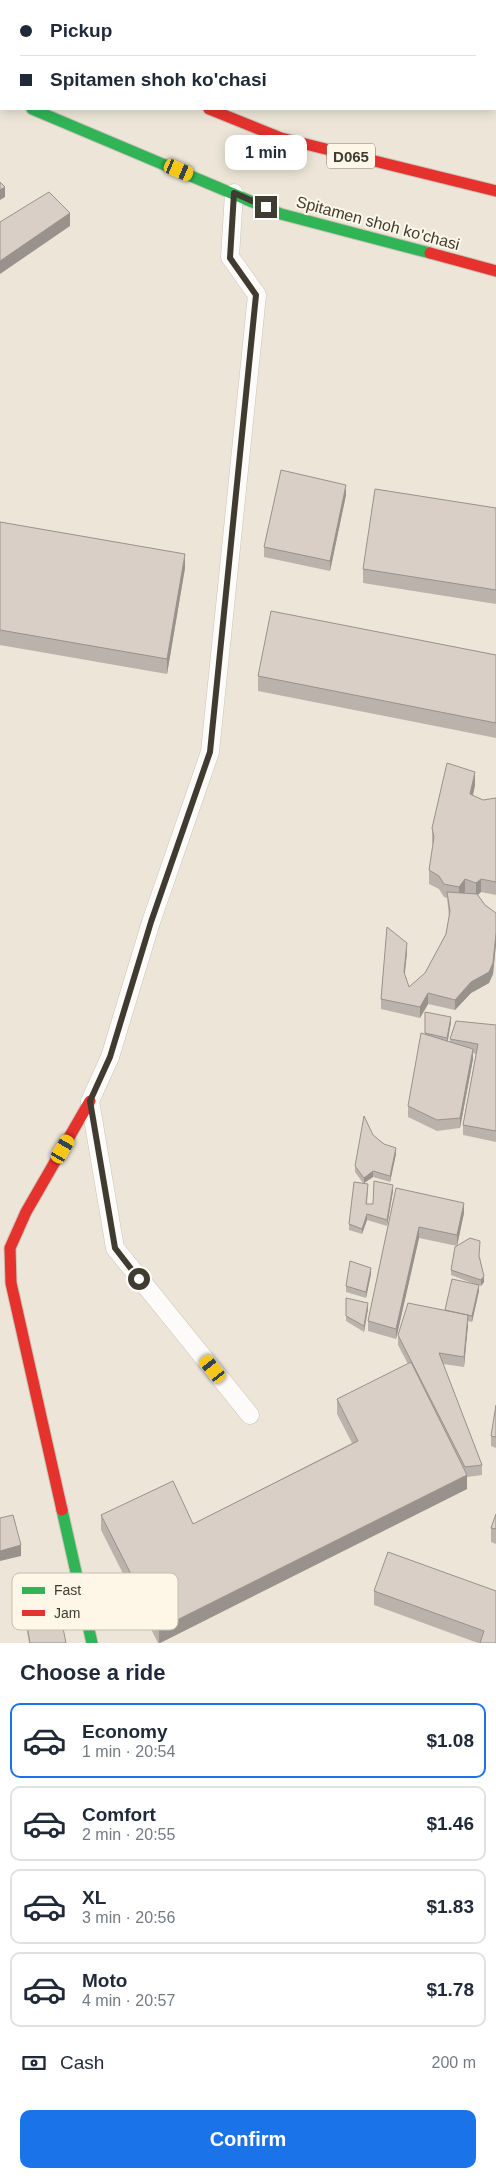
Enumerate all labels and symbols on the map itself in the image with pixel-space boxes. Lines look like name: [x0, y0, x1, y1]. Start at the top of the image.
callout: 1 min: [225, 134, 307, 170]
road number: D065: [327, 144, 375, 168]
car: [162, 157, 195, 183]
street label: Spitamen shoh ko'chasi: [294, 193, 462, 253]
route end: [255, 196, 277, 218]
car: [49, 1132, 76, 1166]
route start: [128, 1268, 150, 1290]
car: [197, 1353, 228, 1385]
legend: [12, 1573, 178, 1630]
text: Fast: [54, 1582, 81, 1598]
text: Jam: [54, 1605, 80, 1621]

